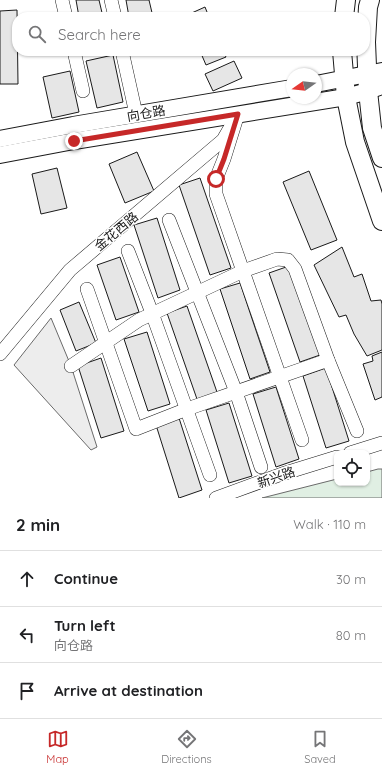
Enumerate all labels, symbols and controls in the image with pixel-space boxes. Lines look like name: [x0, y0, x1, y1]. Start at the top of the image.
search box: [12, 12, 370, 56]
icon: search: [26, 23, 48, 45]
text: Search here: [58, 25, 141, 44]
north arrow: [286, 68, 322, 104]
street label: 向仓路: [125, 102, 167, 124]
route end: [65, 132, 83, 150]
route start: [207, 170, 225, 188]
street label: 金花西路: [91, 208, 141, 254]
map controls: [334, 450, 370, 486]
button: locate: [334, 450, 370, 486]
street label: 新兴路: [255, 463, 297, 491]
text: 2 min: [16, 514, 60, 535]
text: Walk · 110 m: [293, 516, 366, 532]
icon: ahead: [16, 568, 38, 590]
text: Continue: [54, 569, 118, 588]
text: 30 m: [336, 571, 366, 587]
text: Turn left: [54, 616, 116, 635]
icon: left: [16, 624, 38, 646]
text: 80 m: [336, 627, 366, 643]
text: 向仓路: [54, 637, 93, 653]
icon: arrive: [16, 680, 38, 702]
text: Arrive at destination: [54, 681, 203, 700]
tab: Map: [46, 728, 69, 766]
tab: Directions: [161, 728, 212, 766]
tab: Saved: [304, 728, 336, 766]

